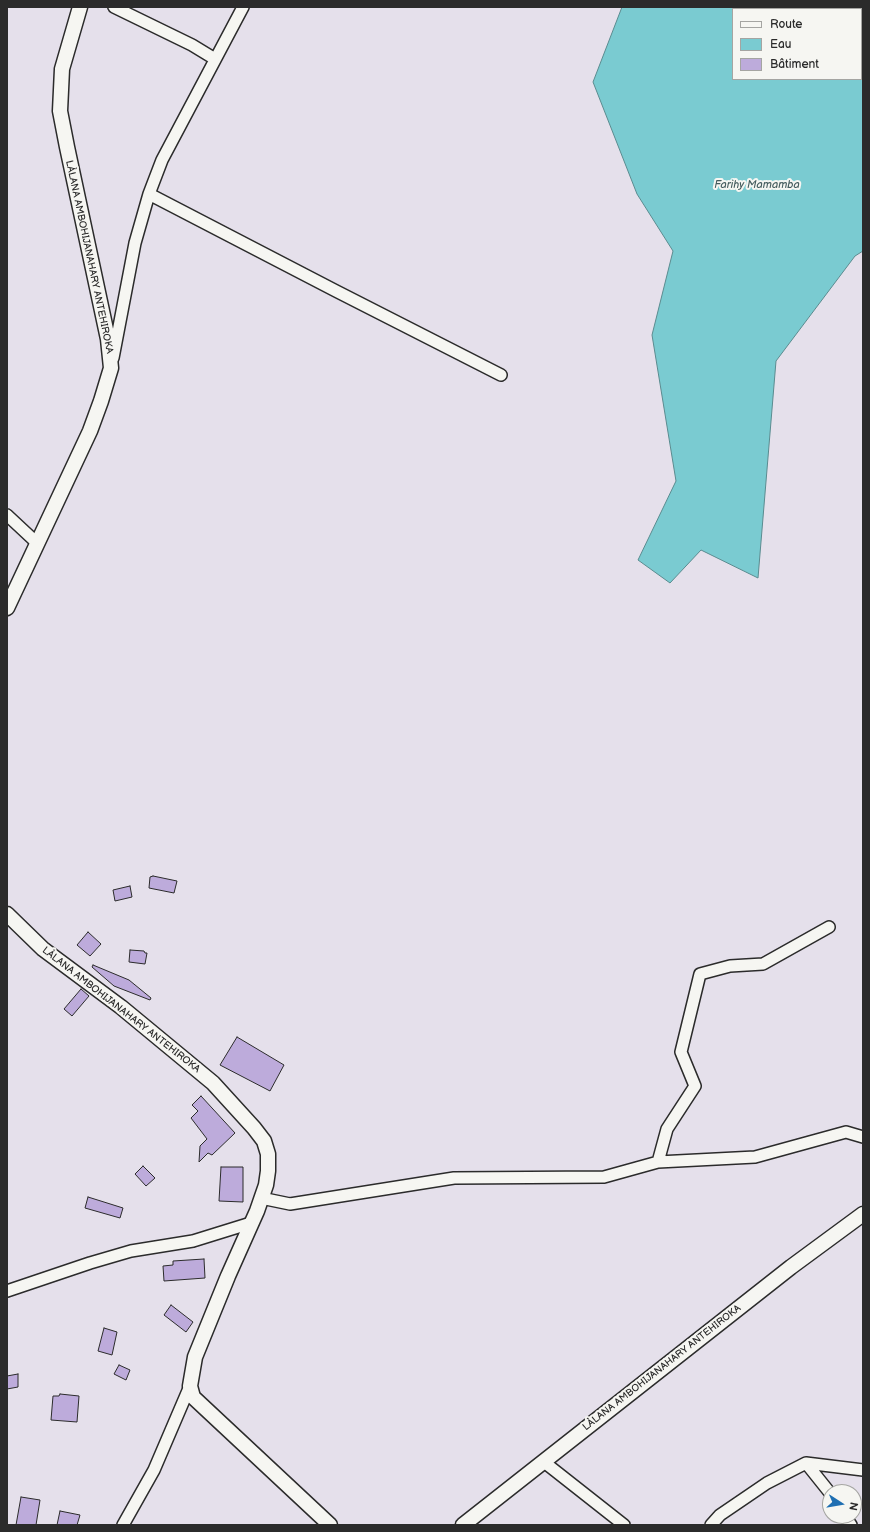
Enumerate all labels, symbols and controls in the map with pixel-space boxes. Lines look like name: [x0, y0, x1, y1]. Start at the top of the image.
legend: [732, 8, 862, 80]
text: Route: [770, 17, 802, 32]
text: Eau: [770, 37, 791, 52]
text: Bâtiment: [770, 57, 819, 72]
street label: LÀLANA AMBOHIJANAHARY ANTEHIROKA: [63, 159, 115, 355]
water label: Farihy Mamamba: [714, 178, 800, 192]
street label: LÀLANA AMBOHIJANAHARY ANTEHIROKA: [40, 945, 202, 1075]
street label: LÀLANA AMBOHIJANAHARY ANTEHIROKA: [581, 1303, 743, 1433]
north arrow: [822, 1484, 862, 1524]
text: N: [846, 1501, 860, 1512]

